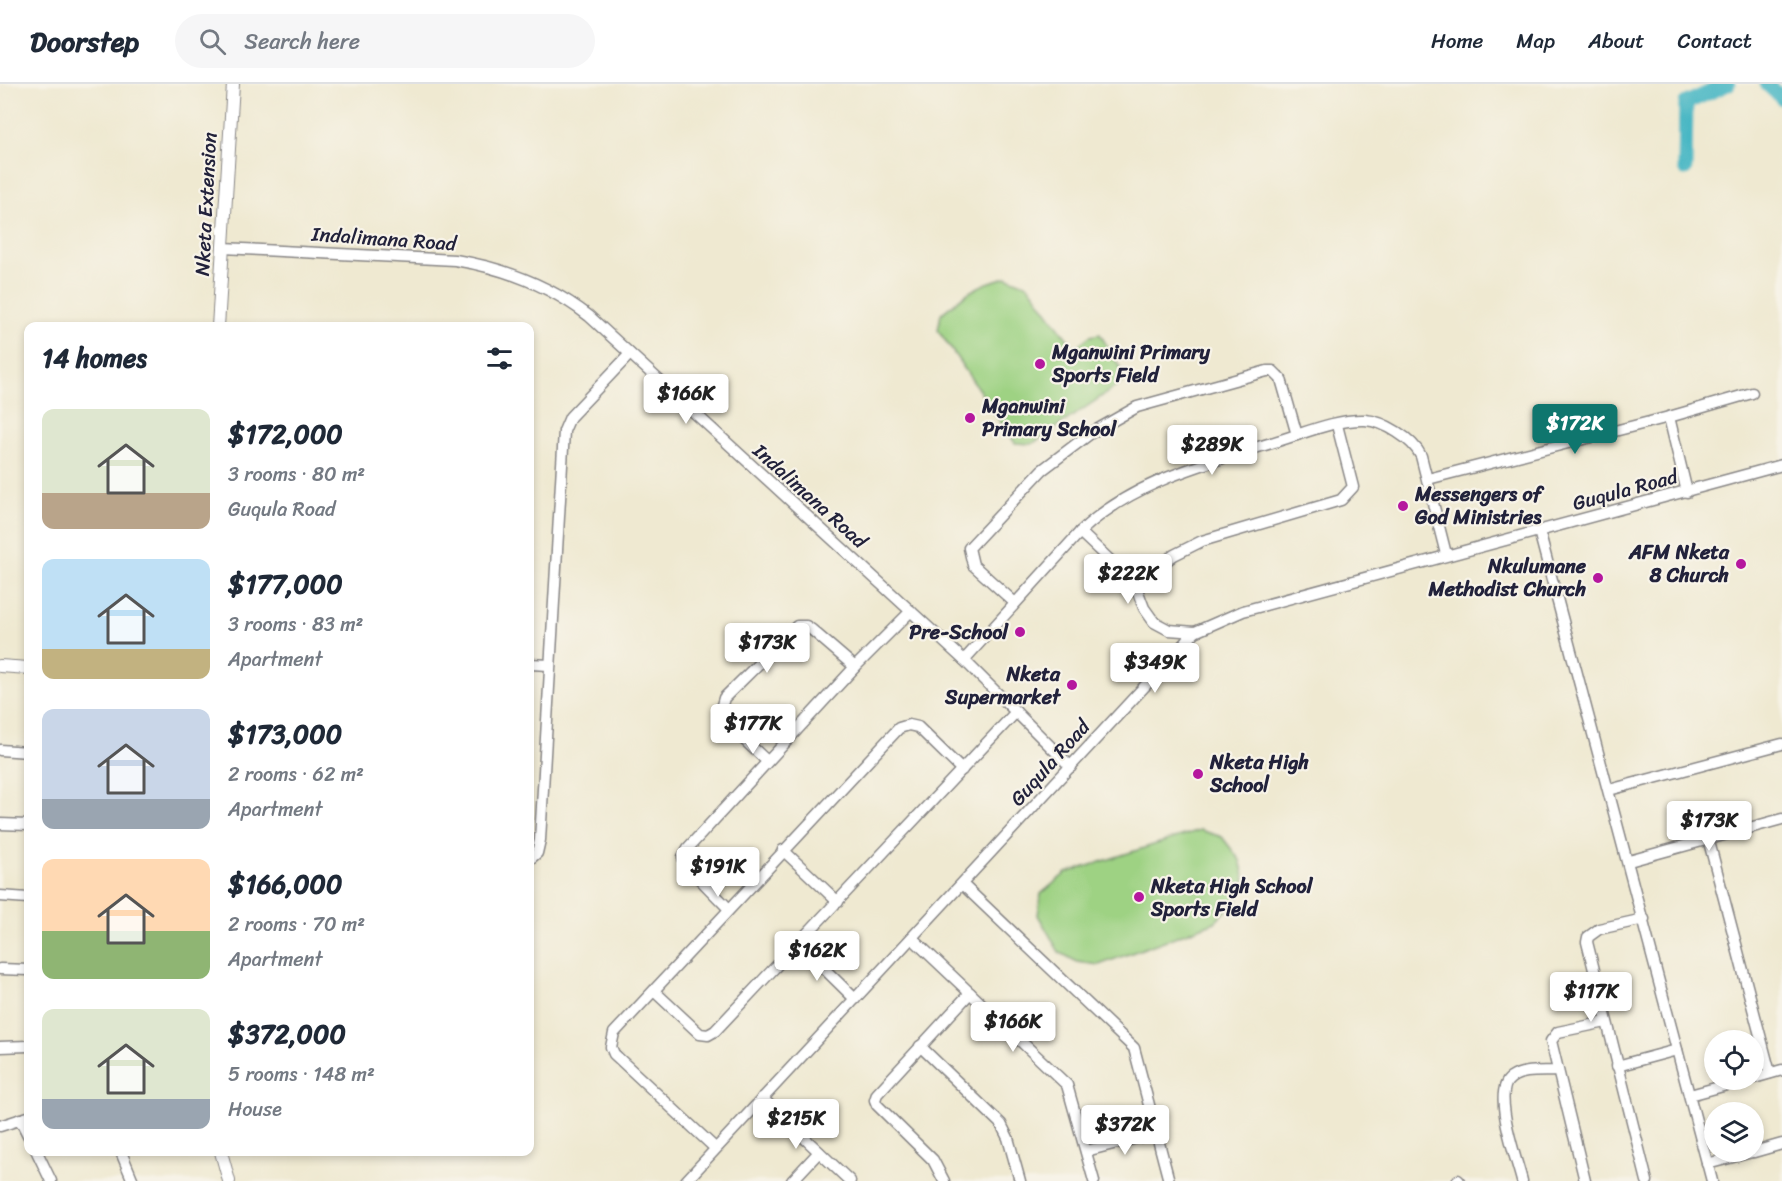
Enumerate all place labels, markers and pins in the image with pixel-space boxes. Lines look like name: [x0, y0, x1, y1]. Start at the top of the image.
place label: Mganwini Primary Sports Field: [1051, 335, 1211, 393]
marker: Mganwini Primary Sports Field: [1033, 357, 1047, 371]
pin: $166K: [644, 374, 728, 425]
place label: Mganwini Primary School: [981, 389, 1117, 447]
pin: $172K: [1533, 404, 1617, 455]
marker: Mganwini Primary School: [963, 411, 977, 425]
pin: $289K: [1170, 425, 1254, 476]
place label: Messengers of God Ministries: [1414, 477, 1545, 535]
marker: Messengers of God Ministries: [1396, 499, 1410, 513]
place label: AFM Nketa 8 Church: [1628, 535, 1730, 593]
place label: Nkulumane Methodist Church: [1427, 549, 1587, 607]
pin: $222K: [1086, 554, 1170, 605]
marker: AFM Nketa 8 Church: [1734, 557, 1748, 571]
marker: Nkulumane Methodist Church: [1591, 571, 1605, 585]
place label: Pre-School: [909, 615, 1009, 650]
pin: $173K: [725, 623, 809, 674]
marker: Pre-School: [1013, 625, 1027, 639]
pin: $349K: [1113, 643, 1197, 694]
place label: Nketa Supermarket: [944, 657, 1062, 715]
marker: Nketa Supermarket: [1065, 678, 1079, 692]
pin: $177K: [711, 704, 795, 755]
place label: Nketa High School: [1209, 745, 1310, 803]
marker: Nketa High School: [1191, 767, 1205, 781]
pin: $173K: [1667, 801, 1751, 852]
pin: $191K: [676, 847, 760, 898]
place label: Nketa High School Sports Field: [1150, 869, 1314, 927]
marker: Nketa High School Sports Field: [1132, 890, 1146, 904]
pin: $162K: [775, 931, 859, 982]
pin: $117K: [1549, 972, 1633, 1023]
pin: $166K: [971, 1002, 1055, 1053]
pin: $215K: [754, 1099, 838, 1150]
pin: $372K: [1083, 1105, 1167, 1156]

